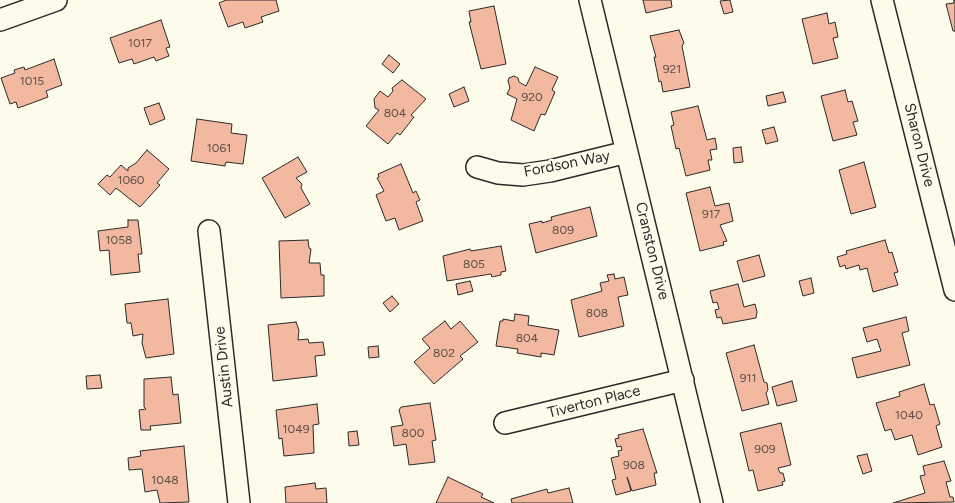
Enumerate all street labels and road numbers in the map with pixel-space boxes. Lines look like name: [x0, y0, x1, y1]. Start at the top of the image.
street label: Sharon Drive: [900, 101, 938, 189]
street label: Fordson Way: [522, 147, 612, 181]
street label: Cranston Drive: [631, 200, 673, 302]
street label: Austin Drive: [211, 326, 237, 408]
street label: Tiverton Place: [546, 382, 642, 422]

